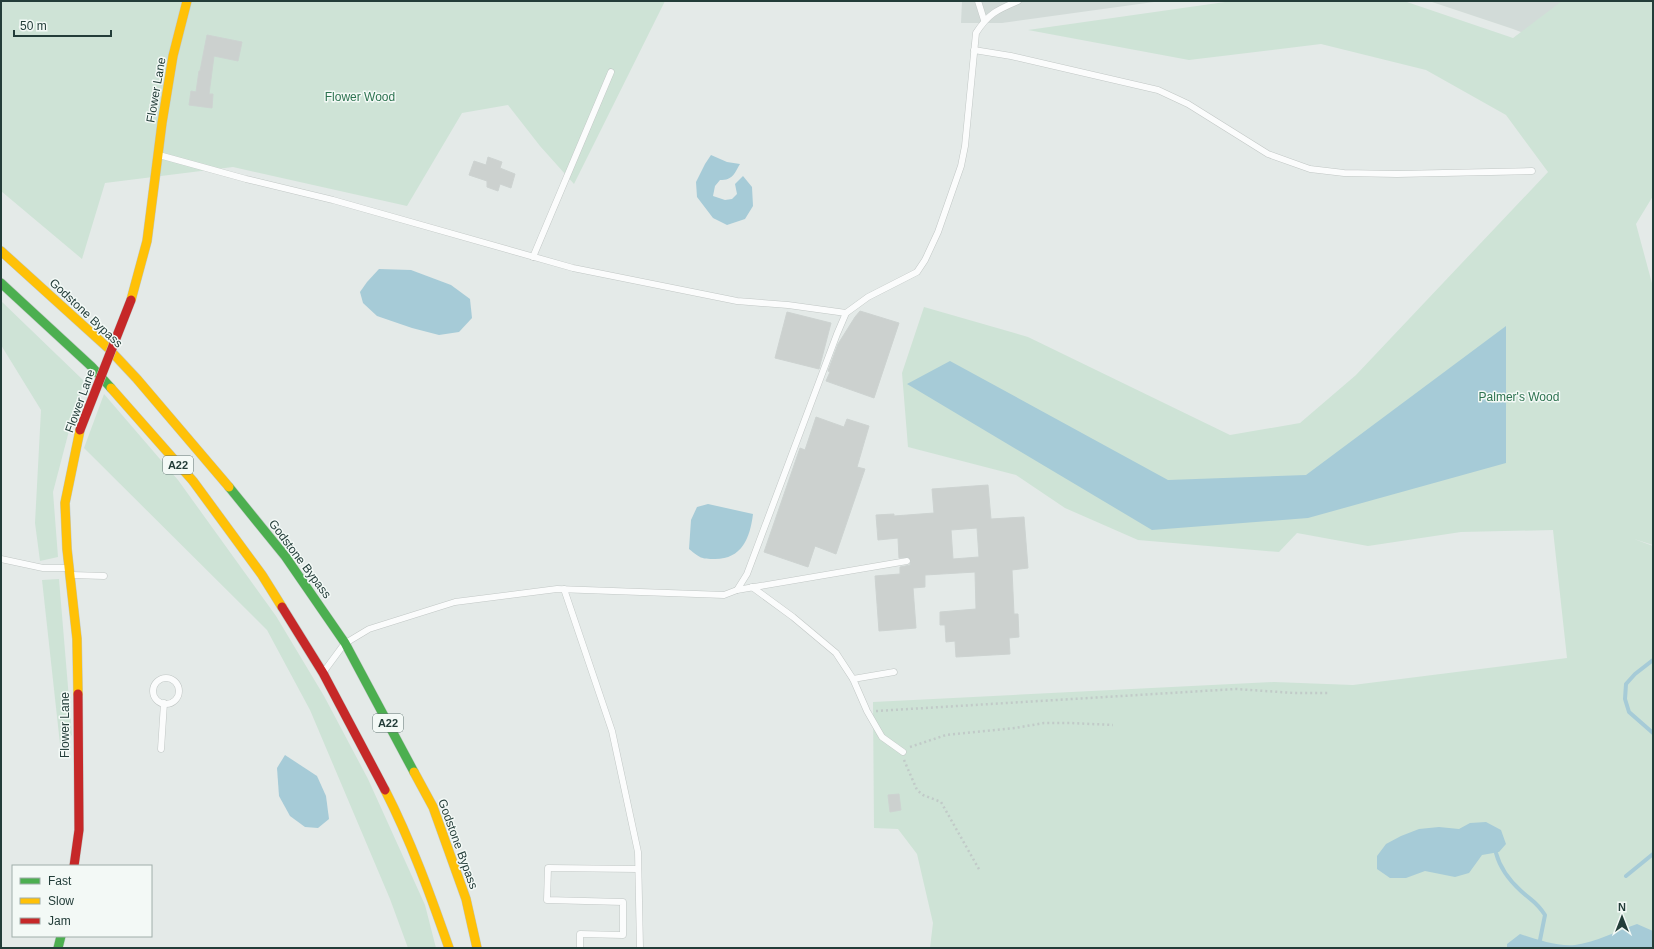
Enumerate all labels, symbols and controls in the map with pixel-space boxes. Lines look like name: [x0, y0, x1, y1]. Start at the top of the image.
scale bar: [14, 12, 111, 38]
text: 50 m: [20, 19, 47, 33]
street label: Flower Lane: [143, 56, 169, 124]
park label: Flower Wood: [325, 90, 395, 104]
street label: Godstone Bypass: [47, 276, 125, 350]
street label: Flower Lane: [62, 367, 98, 434]
park label: Palmer's Wood: [1479, 390, 1559, 404]
road number: A22: [163, 456, 193, 474]
street label: Godstone Bypass: [266, 517, 334, 601]
street label: Flower Lane: [58, 692, 72, 758]
road number: A22: [373, 714, 403, 732]
street label: Godstone Bypass: [435, 797, 481, 891]
legend: [12, 865, 152, 937]
text: Fast: [48, 874, 72, 888]
text: Slow: [48, 894, 74, 908]
north arrow: [1602, 897, 1642, 937]
text: N: [1618, 901, 1626, 913]
text: Jam: [48, 914, 71, 928]

